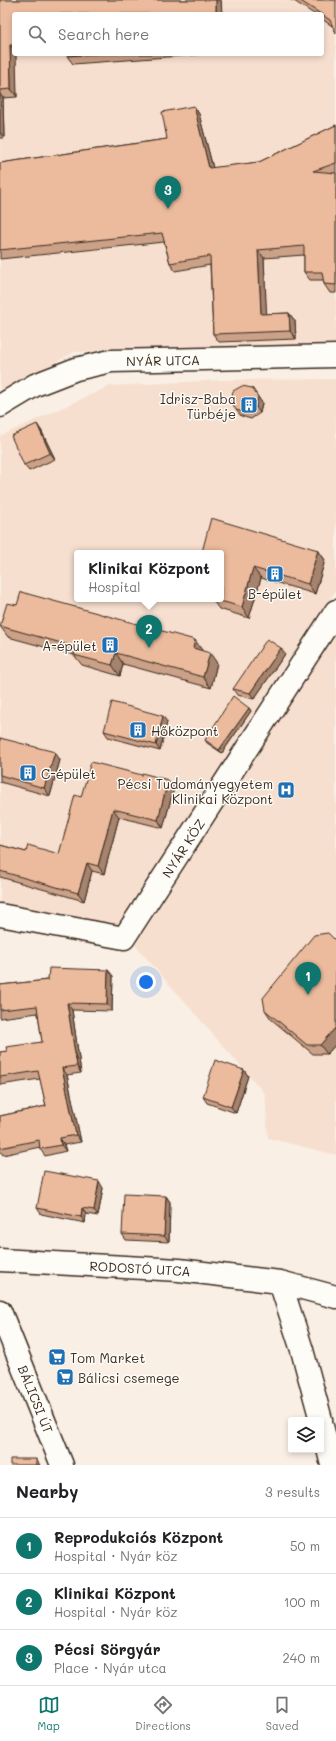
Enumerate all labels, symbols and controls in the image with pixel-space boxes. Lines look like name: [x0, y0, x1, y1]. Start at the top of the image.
search box: [12, 12, 324, 56]
icon: search: [26, 23, 48, 45]
text: Search here: [58, 24, 149, 44]
pin: 3: [155, 176, 181, 209]
street label: NYÁR UTCA: [126, 351, 200, 369]
place label: Idrisz-Baba Türbéje: [160, 390, 236, 422]
building icon: Idrisz-Baba Türbéje: [239, 395, 259, 415]
popup: [74, 550, 224, 602]
text: Klinikai Központ: [88, 558, 210, 578]
building icon: B-épület: [265, 564, 285, 584]
text: Hospital: [88, 578, 141, 595]
place label: B-épület: [248, 585, 302, 602]
pin: 2: [136, 615, 162, 648]
building icon: A-épület: [100, 635, 120, 655]
place label: A-épület: [42, 637, 97, 654]
building icon: Hőközpont: [128, 720, 148, 740]
place label: Hőközpont: [151, 722, 219, 739]
building icon: C-épület: [18, 763, 38, 783]
place label: C-épület: [41, 765, 96, 782]
place label: Pécsi Tudományegyetem Klinikai Központ: [118, 775, 273, 807]
hospital icon: Pécsi Tudományegyetem Klinikai Központ: [276, 780, 296, 800]
street label: NYÁR KÖZ: [158, 815, 208, 881]
pin: 1: [295, 962, 321, 995]
your location: [136, 972, 156, 992]
street label: RODOSTÓ UTCA: [89, 1257, 191, 1279]
supermarket icon: Tom Market: [47, 1347, 67, 1367]
place label: Tom Market: [70, 1349, 145, 1366]
street label: BÁLICSI ÚT: [15, 1362, 57, 1436]
supermarket icon: Bálicsi csemege: [55, 1367, 75, 1387]
place label: Bálicsi csemege: [78, 1369, 180, 1386]
map controls: [288, 1417, 324, 1453]
button: layers: [288, 1417, 324, 1453]
text: Nearby: [16, 1480, 78, 1502]
text: 3 results: [265, 1483, 320, 1500]
text: Reprodukciós Központ: [54, 1527, 223, 1547]
text: 1: [26, 1537, 32, 1554]
text: 50 m: [290, 1537, 320, 1554]
text: Hospital · Nyár köz: [54, 1547, 177, 1564]
text: Klinikai Központ: [54, 1583, 176, 1603]
text: 2: [25, 1593, 33, 1610]
text: 100 m: [284, 1593, 320, 1610]
text: Hospital · Nyár köz: [54, 1603, 177, 1620]
text: Pécsi Sörgyár: [54, 1639, 161, 1659]
text: 3: [25, 1649, 33, 1666]
text: 240 m: [283, 1649, 320, 1666]
text: Place · Nyár utca: [54, 1659, 167, 1676]
tab: Map: [38, 1694, 60, 1733]
tab: Directions: [135, 1694, 191, 1733]
tab: Saved: [266, 1694, 298, 1733]

